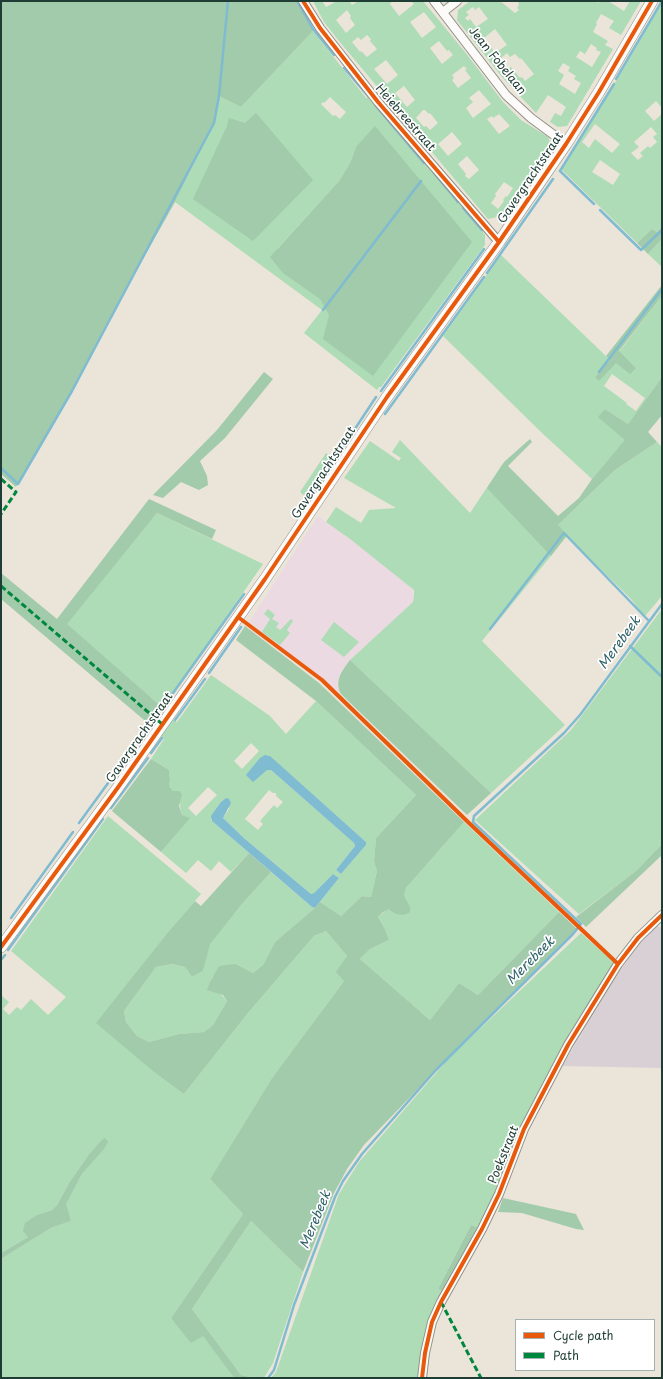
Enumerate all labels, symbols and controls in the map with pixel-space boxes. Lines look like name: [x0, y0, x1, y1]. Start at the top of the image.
street label: Jean Fobelaan: [465, 24, 529, 98]
street label: Heiebreestraat: [372, 82, 438, 154]
street label: Gavergrachtstraat: [495, 130, 567, 226]
street label: Gavergrachtstraat: [289, 424, 359, 522]
water label: Merebeek: [596, 614, 644, 672]
street label: Gavergrachtstraat: [103, 690, 177, 786]
water label: Merebeek: [504, 934, 558, 988]
street label: Poekstraat: [486, 1124, 522, 1186]
water label: Merebeek: [297, 1189, 335, 1251]
legend: [515, 1319, 655, 1371]
text: Cycle path: [553, 1326, 614, 1344]
text: Path: [553, 1346, 579, 1364]

